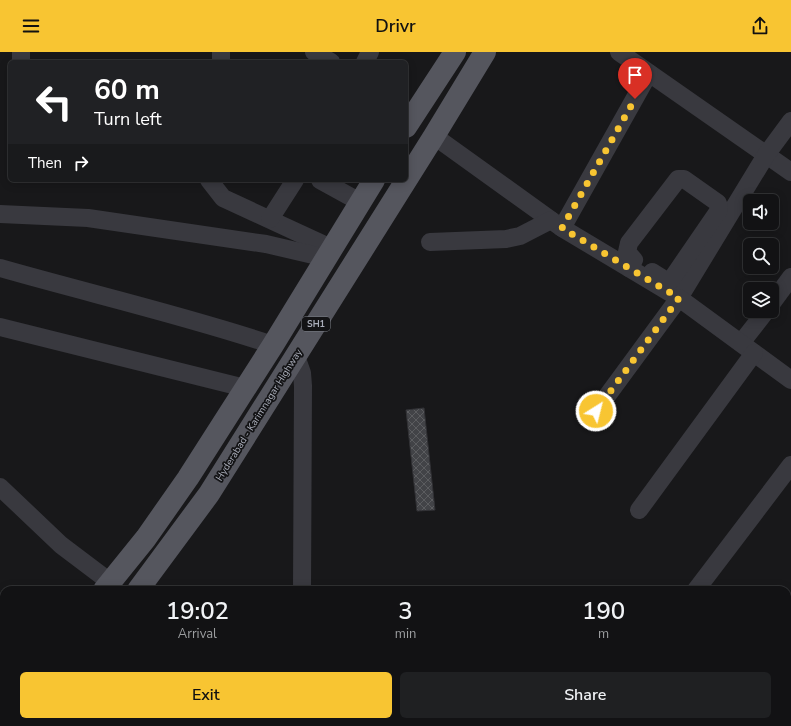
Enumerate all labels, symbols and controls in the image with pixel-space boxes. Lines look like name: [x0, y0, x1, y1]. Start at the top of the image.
text: Drivr: [375, 14, 416, 38]
icon: menu: [20, 15, 42, 37]
icon: share: [749, 15, 771, 37]
pin: [618, 58, 652, 99]
icon: arrive: [624, 64, 646, 86]
text: 60 m: [94, 71, 160, 109]
icon: left: [28, 76, 80, 128]
text: Turn left: [94, 107, 162, 131]
icon: right: [70, 152, 92, 174]
text: Then: [28, 153, 62, 173]
map controls: [743, 194, 779, 318]
button: sound: [743, 194, 779, 230]
button: search: [743, 238, 779, 274]
button: layers: [743, 282, 779, 318]
road number: SH1: [302, 317, 330, 331]
street label: Hyderabad - Karimnagar Highway: [212, 346, 306, 484]
position arrow: [575, 390, 617, 432]
text: 19:02: [166, 595, 229, 627]
text: 3: [398, 595, 413, 627]
text: 190: [582, 595, 625, 627]
text: Arrival: [178, 625, 217, 643]
text: min: [395, 625, 416, 643]
text: m: [598, 625, 609, 643]
button: Exit: [20, 672, 392, 718]
button: Share: [400, 672, 771, 718]

